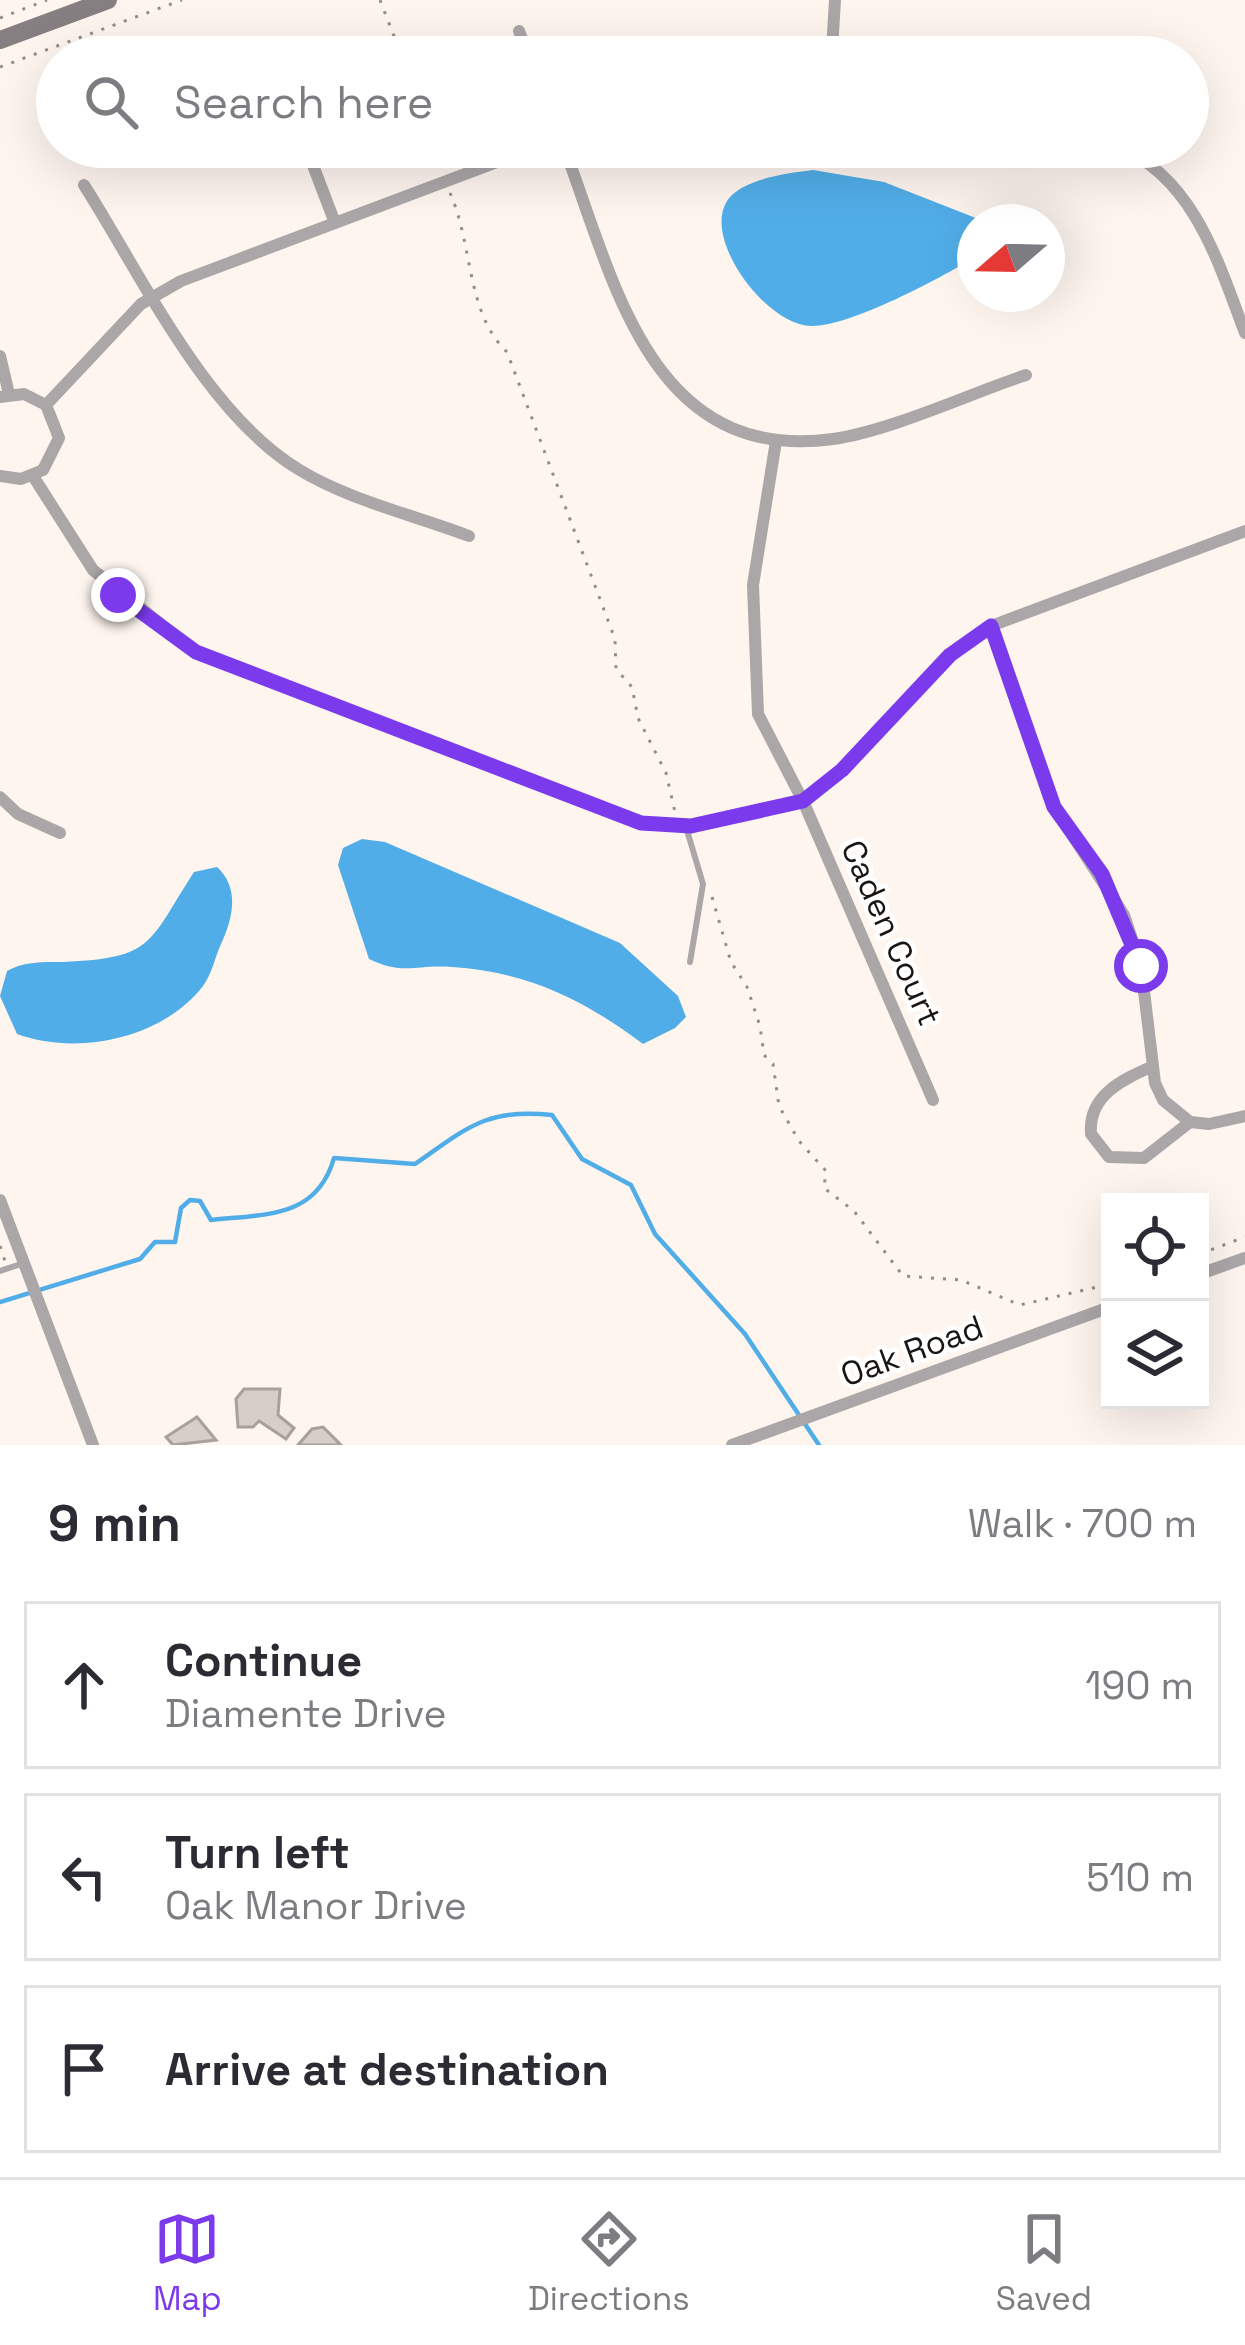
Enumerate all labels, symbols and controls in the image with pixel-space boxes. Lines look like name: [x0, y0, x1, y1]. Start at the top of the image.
search box: [36, 36, 1209, 168]
icon: search: [78, 69, 144, 135]
text: Search here: [174, 74, 433, 131]
north arrow: [957, 204, 1065, 312]
route end: [91, 568, 145, 622]
street label: Caden Court: [831, 834, 951, 1032]
route start: [1114, 939, 1168, 993]
map controls: [1101, 1193, 1209, 1409]
button: locate: [1101, 1193, 1209, 1301]
button: layers: [1101, 1301, 1209, 1409]
street label: Oak Road: [835, 1306, 989, 1396]
text: 9 min: [48, 1491, 181, 1556]
text: Walk · 700 m: [968, 1499, 1197, 1548]
text: Continue: [165, 1632, 362, 1689]
icon: ahead: [51, 1652, 117, 1718]
text: 190 m: [1085, 1661, 1194, 1710]
text: Diamente Drive: [165, 1689, 447, 1738]
text: Turn left: [165, 1824, 350, 1881]
icon: left: [51, 1844, 117, 1910]
text: 510 m: [1086, 1853, 1194, 1902]
text: Oak Manor Drive: [165, 1881, 467, 1930]
icon: arrive: [51, 2036, 117, 2102]
text: Arrive at destination: [165, 2041, 609, 2098]
tab: Map: [153, 2206, 222, 2320]
tab: Directions: [528, 2206, 690, 2320]
tab: Saved: [996, 2206, 1092, 2320]

